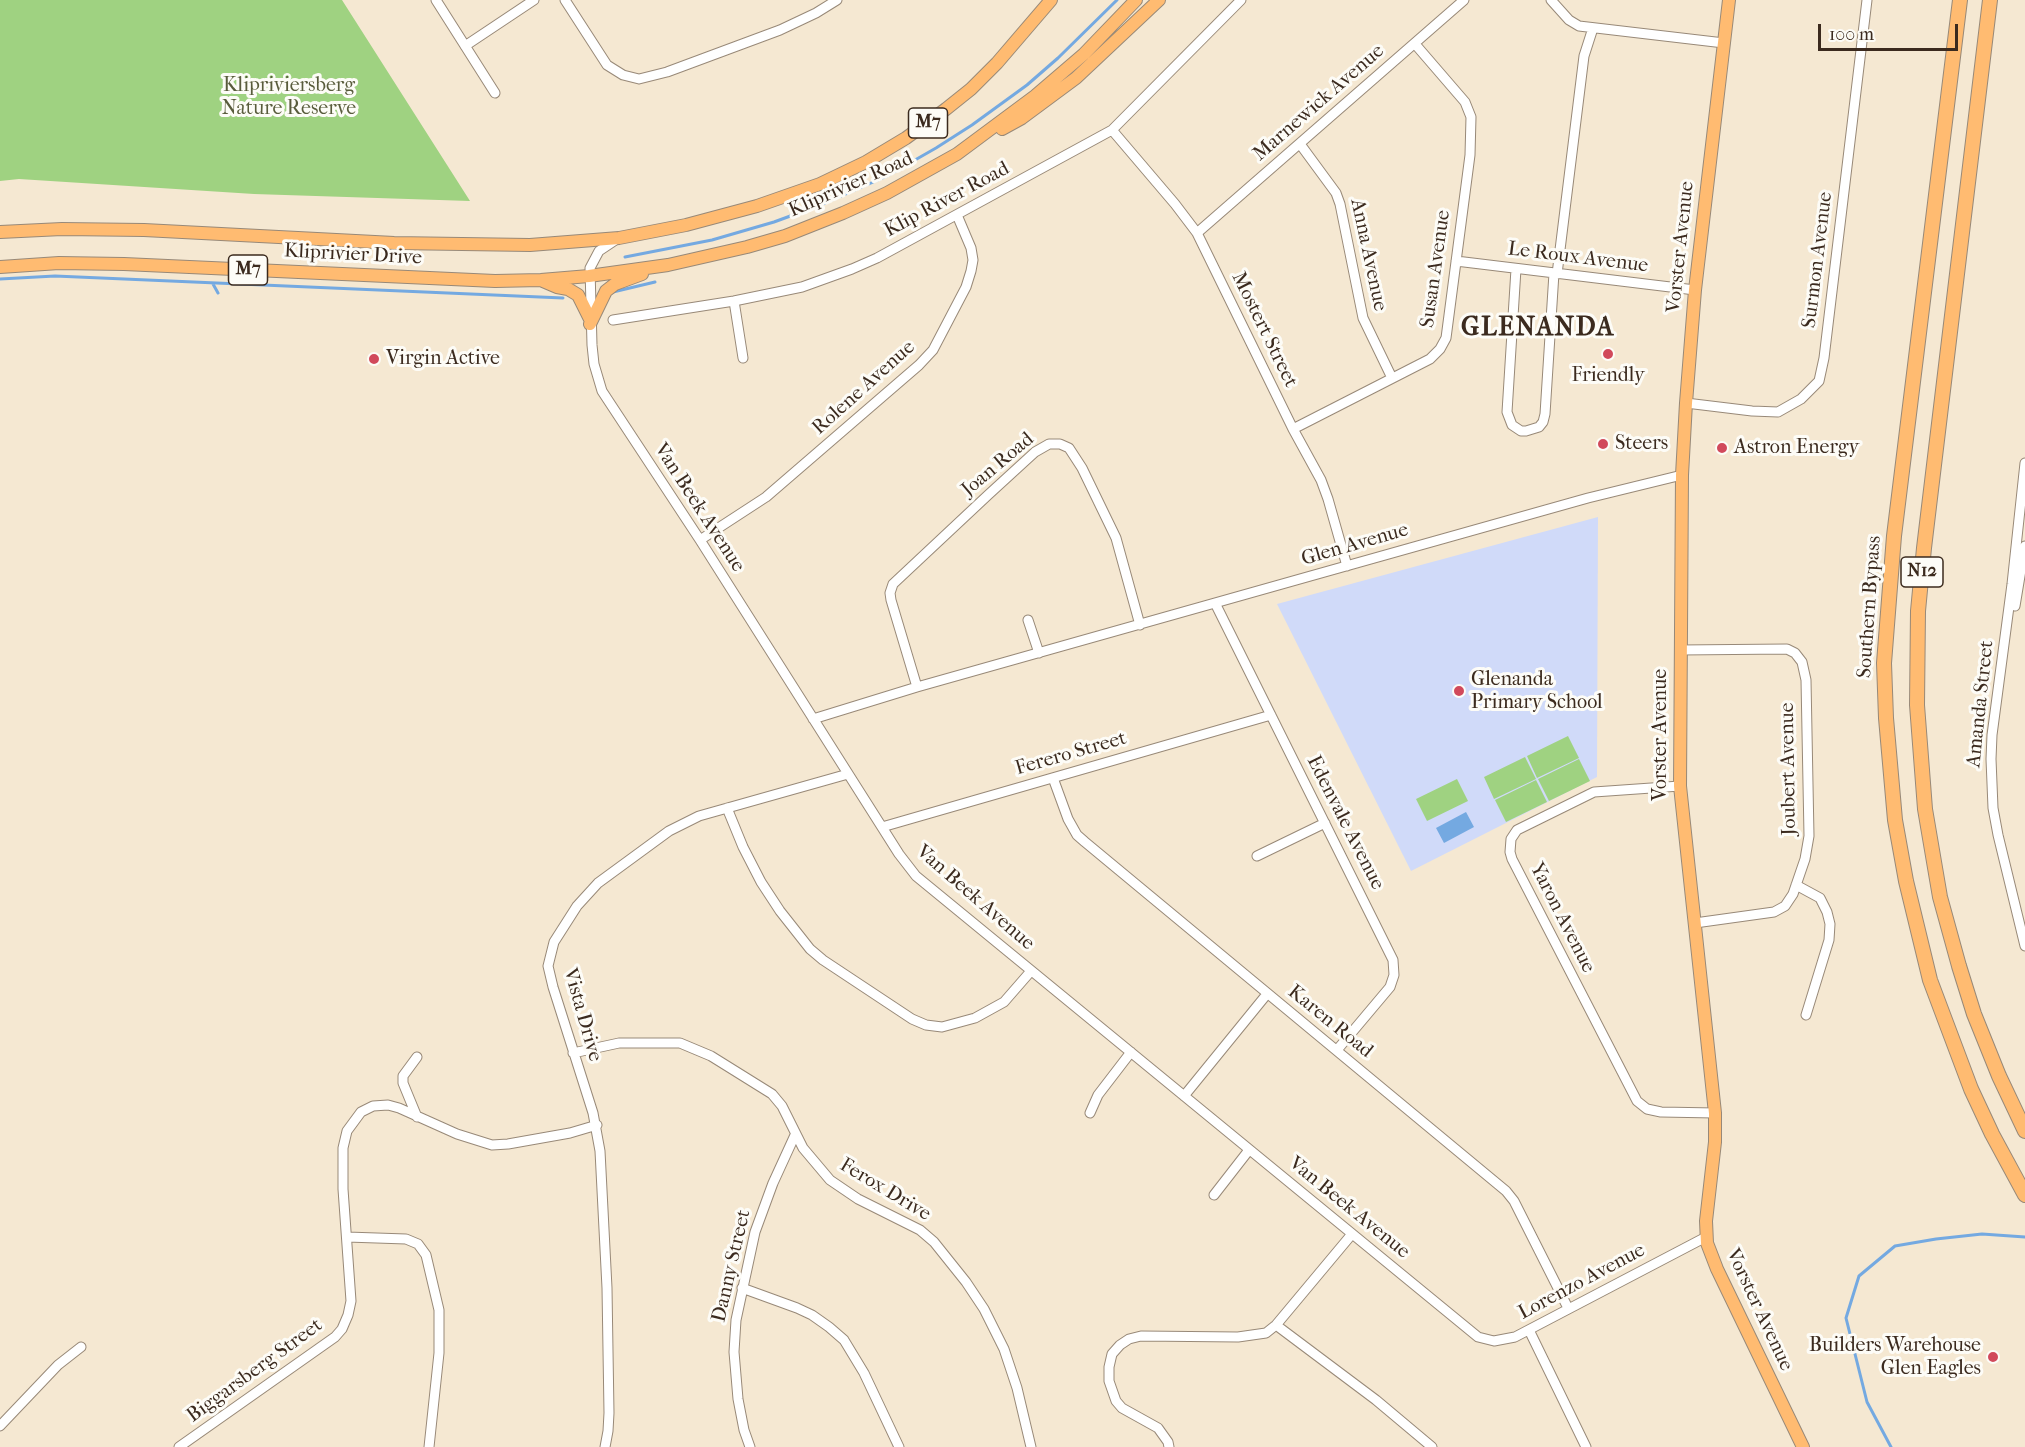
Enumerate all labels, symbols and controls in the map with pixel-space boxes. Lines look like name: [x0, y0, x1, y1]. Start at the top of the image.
scale bar: [1821, 12, 1960, 50]
text: 100 m: [1829, 24, 1874, 45]
street label: Marnewick Avenue: [1249, 40, 1389, 166]
park label: Klipriviersberg Nature Reserve: [222, 74, 356, 121]
road number: M7: [908, 108, 948, 138]
street label: Kliprivier Road: [785, 147, 917, 223]
street label: Klip River Road: [880, 157, 1014, 243]
street label: Vorster Avenue: [1662, 180, 1700, 314]
street label: Surmon Avenue: [1798, 191, 1838, 329]
street label: Anna Avenue: [1344, 197, 1392, 313]
street label: Susan Avenue: [1416, 209, 1456, 329]
street label: Le Roux Avenue: [1507, 237, 1649, 279]
street label: Kliprivier Drive: [283, 239, 423, 271]
road number: M7: [228, 255, 268, 285]
street label: Mostert Street: [1226, 268, 1302, 392]
district label: GLENANDA: [1461, 313, 1615, 345]
street label: Rolene Avenue: [808, 336, 920, 440]
place label: Virgin Active: [386, 347, 500, 371]
marker: Friendly: [1601, 347, 1615, 361]
marker: Virgin Active: [367, 352, 381, 366]
place label: Friendly: [1571, 364, 1645, 388]
street label: Joan Road: [957, 428, 1039, 502]
place label: Steers: [1615, 432, 1668, 456]
place label: Astron Energy: [1734, 436, 1859, 460]
marker: Steers: [1596, 437, 1610, 451]
street label: Van Beek Avenue: [648, 439, 750, 577]
marker: Astron Energy: [1715, 441, 1729, 455]
street label: Glen Avenue: [1299, 518, 1411, 572]
street label: Southern Bypass: [1853, 535, 1887, 679]
road number: N12: [1901, 557, 1943, 587]
street label: Amanda Street: [1962, 639, 2000, 769]
place label: Glenanda Primary School: [1471, 668, 1603, 715]
street label: Vorster Avenue: [1649, 669, 1673, 801]
marker: Glenanda Primary School: [1452, 684, 1466, 698]
street label: Joubert Avenue: [1776, 702, 1802, 836]
street label: Ferero Street: [1013, 727, 1129, 781]
street label: Edenvale Avenue: [1301, 752, 1389, 894]
street label: Van Beek Avenue: [911, 840, 1039, 956]
street label: Yaron Avenue: [1524, 859, 1600, 977]
street label: Vista Drive: [557, 966, 607, 1064]
street label: Karen Road: [1283, 980, 1377, 1064]
street label: Van Beek Avenue: [1284, 1152, 1414, 1264]
street label: Ferox Drive: [835, 1153, 935, 1227]
street label: Danny Street: [707, 1207, 757, 1325]
street label: Lorenzo Avenue: [1515, 1239, 1649, 1325]
street label: Vorster Avenue: [1720, 1245, 1798, 1375]
street label: Biggarsberg Street: [182, 1314, 328, 1428]
place label: Builders Warehouse Glen Eagles: [1809, 1334, 1981, 1381]
marker: Builders Warehouse Glen Eagles: [1986, 1350, 2000, 1364]

